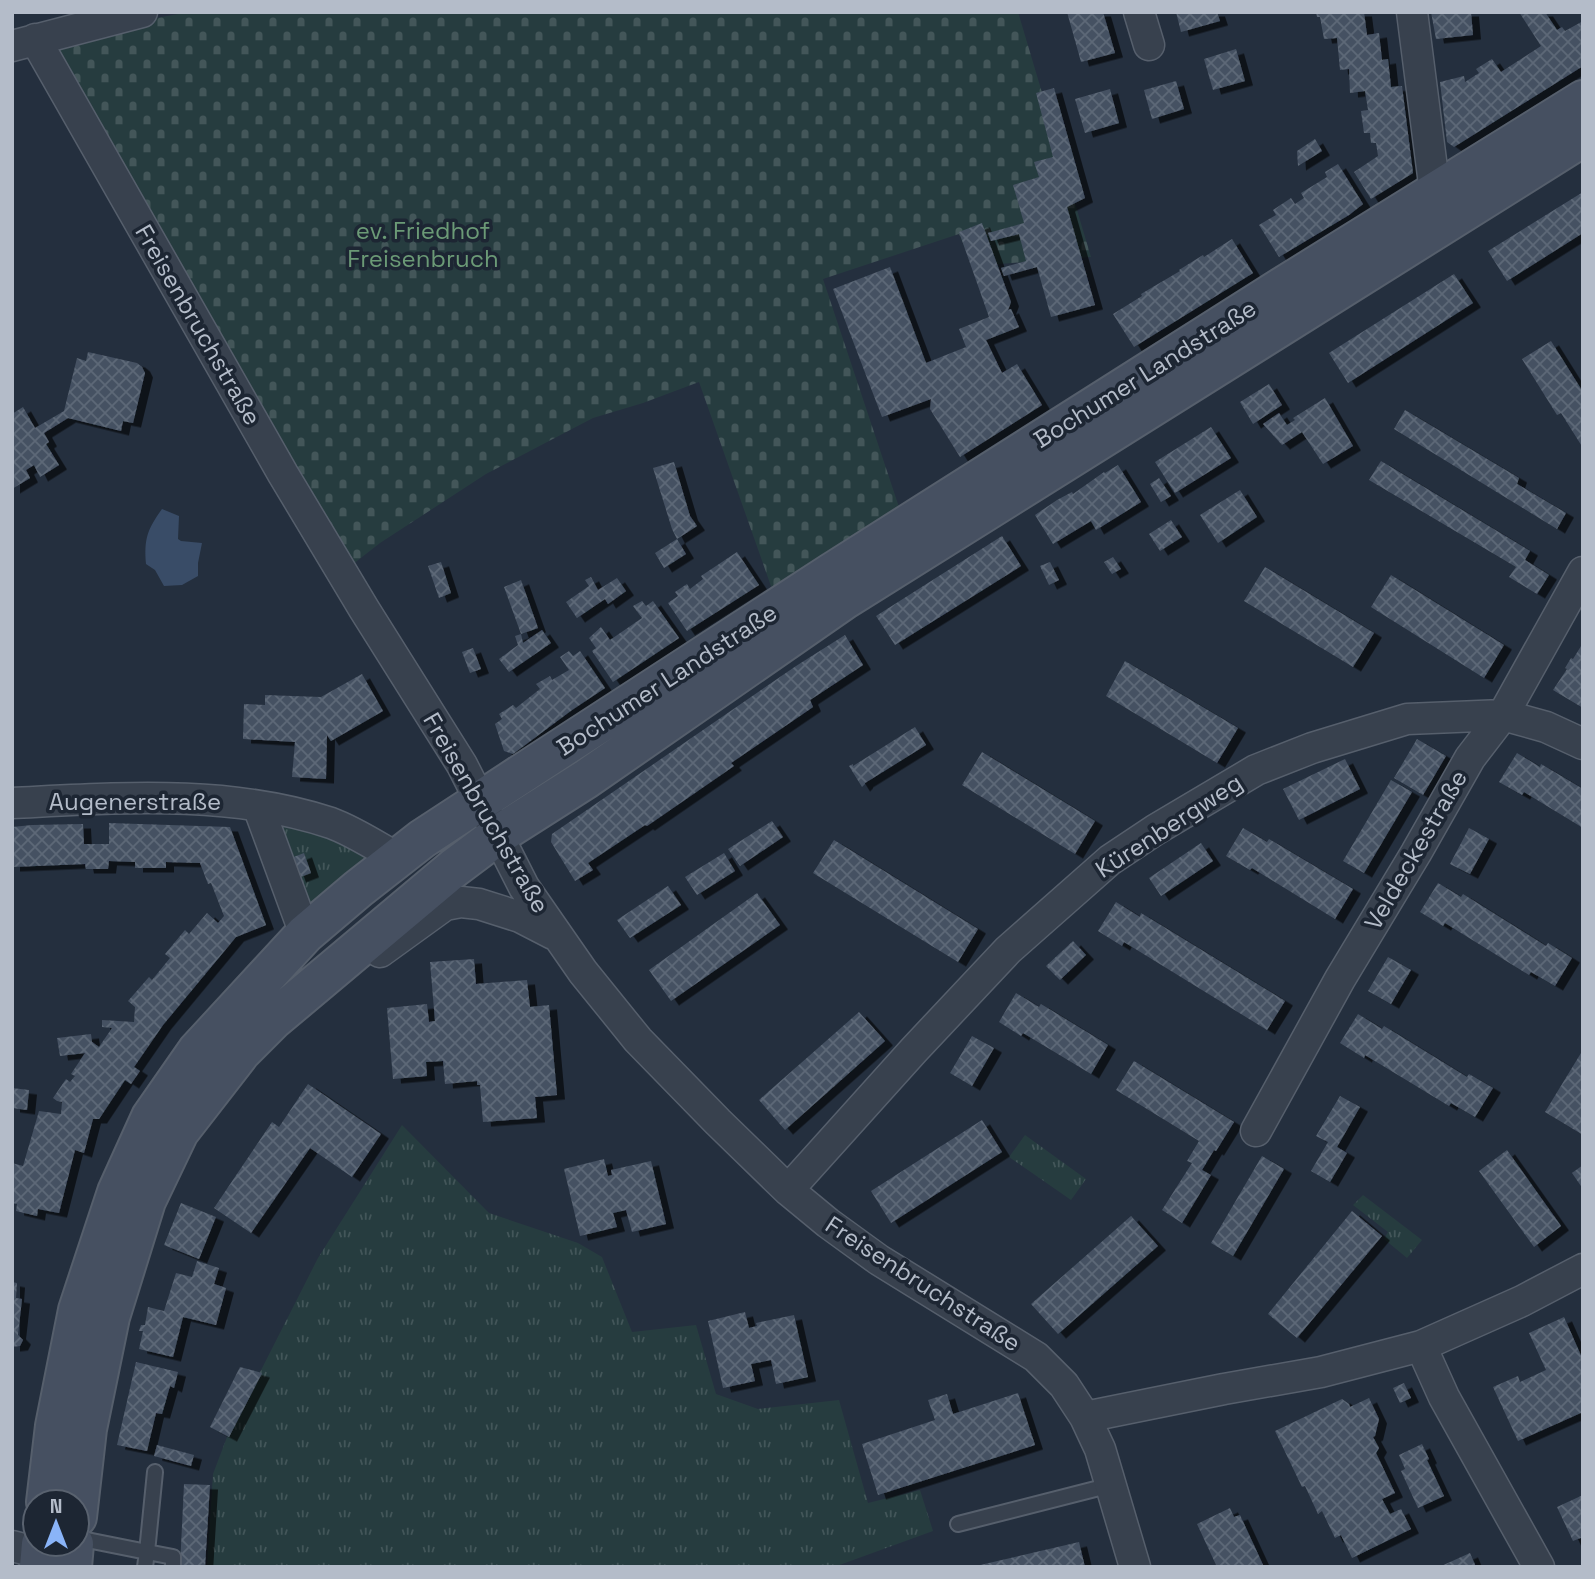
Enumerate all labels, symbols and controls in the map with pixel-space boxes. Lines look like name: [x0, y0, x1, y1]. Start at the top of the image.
park label: ev. Friedhof Freisenbruch: [347, 215, 499, 274]
street label: Freisenbruchstraße: [128, 219, 269, 431]
street label: Bochumer Landstraße: [1028, 292, 1262, 455]
street label: Bochumer Landstraße: [551, 597, 783, 762]
street label: Freisenbruchstraße: [416, 707, 557, 919]
street label: Veldeckestraße: [1357, 764, 1474, 935]
street label: Kürenbergweg: [1089, 767, 1248, 885]
street label: Augenerstraße: [49, 786, 221, 817]
street label: Freisenbruchstraße: [820, 1209, 1027, 1358]
north arrow: [21, 1488, 91, 1558]
text: N: [50, 1494, 62, 1519]

